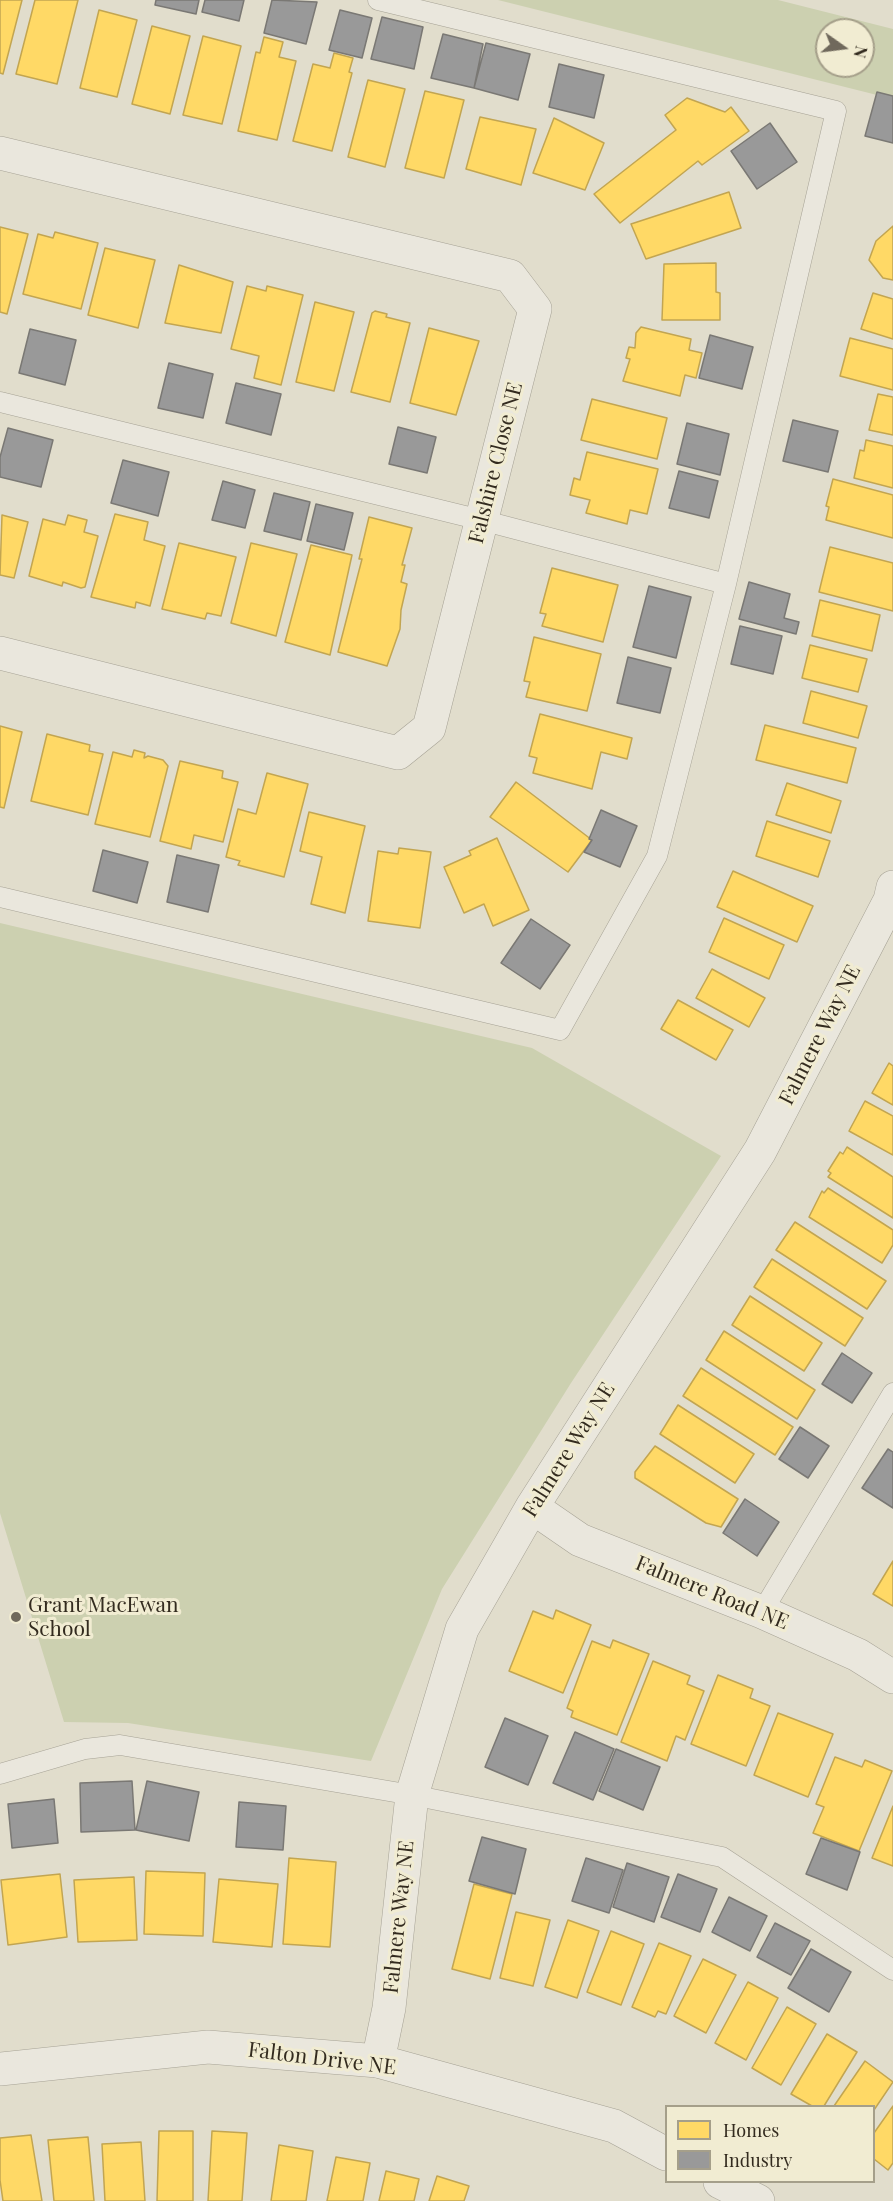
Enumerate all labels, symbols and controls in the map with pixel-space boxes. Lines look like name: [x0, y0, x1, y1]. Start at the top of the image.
north arrow: [815, 18, 875, 78]
text: N: [849, 44, 873, 60]
street label: Falshire Close NE: [464, 380, 528, 546]
street label: Falmere Way NE: [774, 961, 866, 1109]
street label: Falmere Way NE: [518, 1378, 620, 1522]
street label: Falmere Road NE: [632, 1551, 792, 1635]
place label: Grant MacEwan School: [28, 1592, 178, 1642]
marker: Grant MacEwan School: [9, 1610, 23, 1624]
street label: Falmere Way NE: [378, 1839, 420, 1995]
street label: Falton Drive NE: [246, 2037, 398, 2081]
legend: [665, 2105, 875, 2183]
text: Homes: [723, 2118, 779, 2142]
text: Industry: [723, 2148, 792, 2172]

